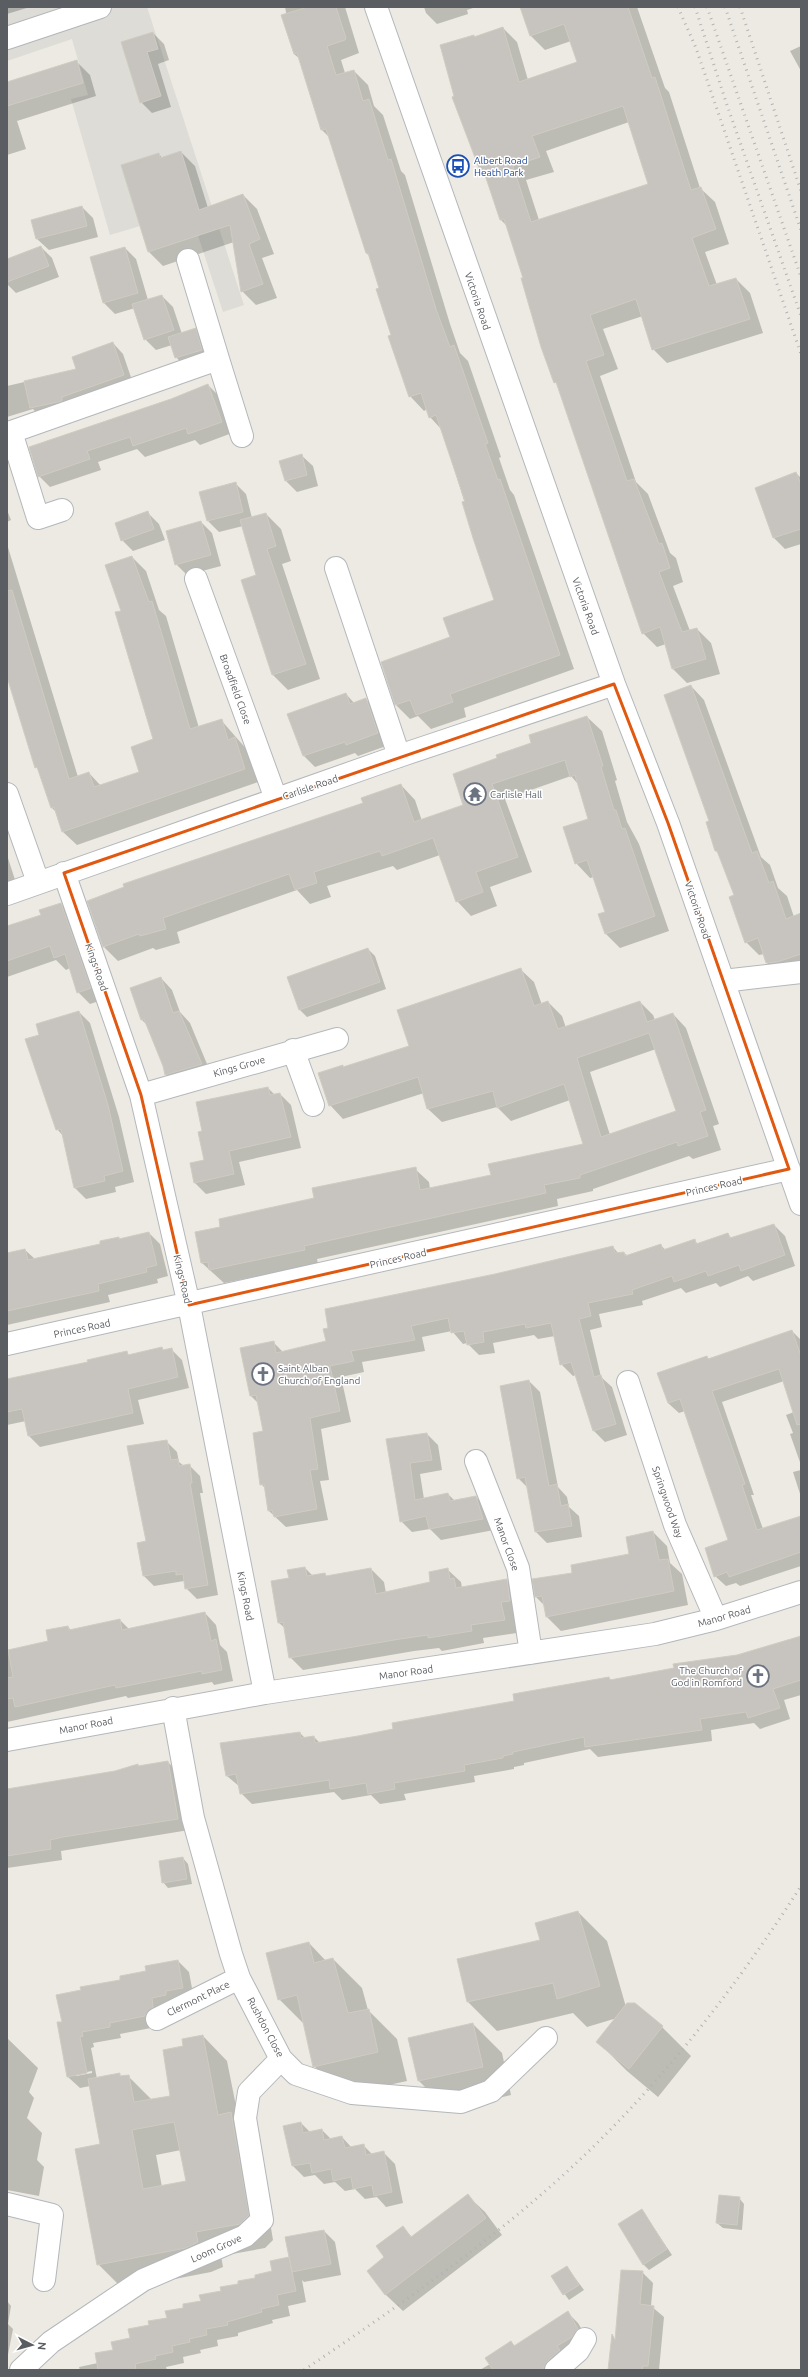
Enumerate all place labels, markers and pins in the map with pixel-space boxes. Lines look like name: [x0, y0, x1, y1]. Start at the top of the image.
bus stop icon: Albert Road Heath Park: [445, 153, 471, 179]
place label: Albert Road Heath Park: [474, 155, 528, 178]
temple icon: Carlisle Hall: [462, 781, 488, 807]
place label: Carlisle Hall: [490, 789, 543, 800]
church icon: Saint Alban Church of England: [250, 1361, 276, 1387]
place label: Saint Alban Church of England: [278, 1363, 360, 1386]
church icon: The Church of God in Romford: [745, 1663, 771, 1689]
place label: The Church of God in Romford: [671, 1665, 742, 1688]

